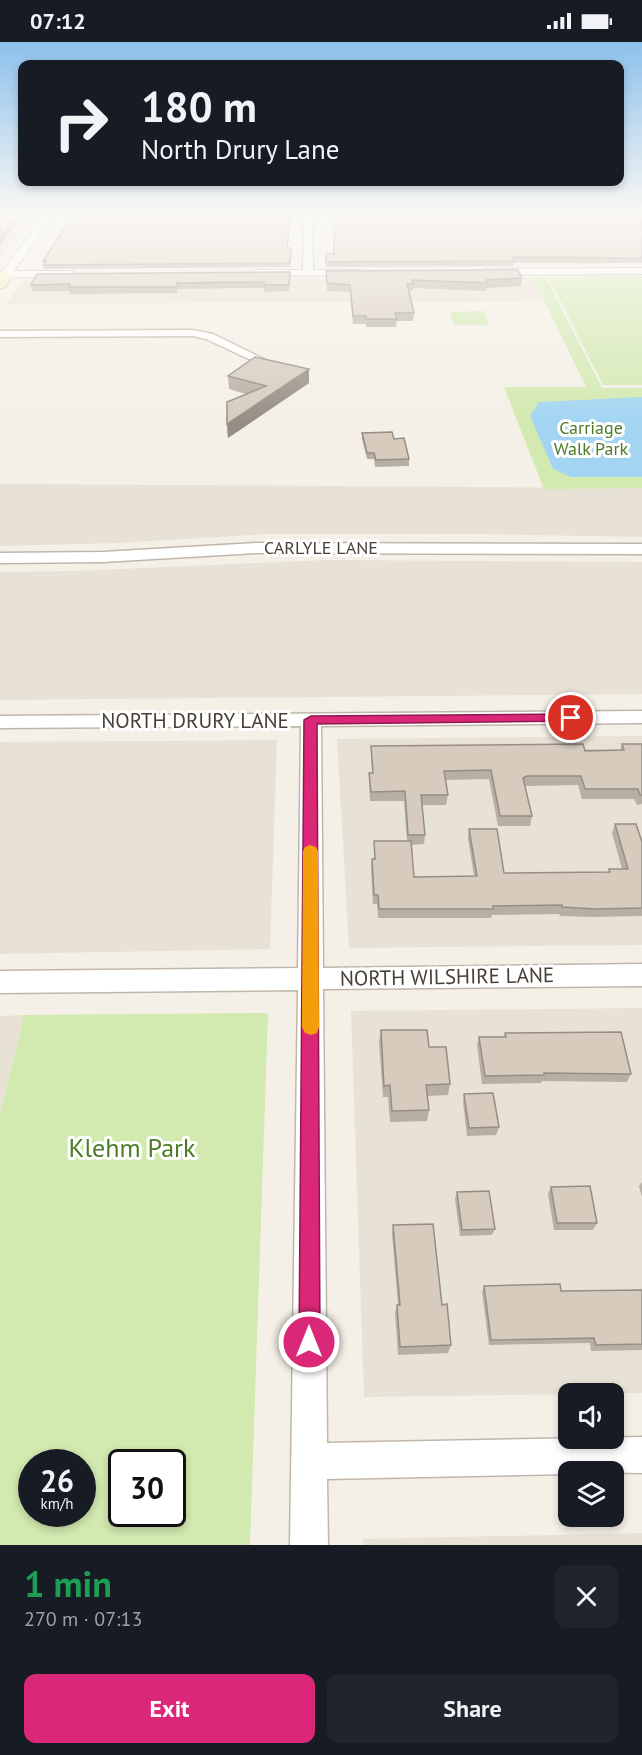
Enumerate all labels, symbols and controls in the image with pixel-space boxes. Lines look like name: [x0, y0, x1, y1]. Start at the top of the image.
text: 07:12: [30, 7, 86, 35]
text: 180 m: [141, 79, 257, 134]
icon: right: [42, 84, 120, 162]
text: North Drury Lane: [141, 132, 339, 166]
park label: Carriage Walk Park: [554, 416, 629, 460]
street label: CARLYLE LANE: [264, 536, 378, 559]
pin: [545, 692, 596, 743]
icon: arrive: [554, 701, 587, 734]
street label: NORTH DRURY LANE: [101, 707, 289, 734]
street label: NORTH WILSHIRE LANE: [340, 961, 554, 992]
park label: Klehm Park: [69, 1131, 196, 1164]
position arrow: [277, 1310, 341, 1374]
map controls: [558, 1383, 624, 1527]
button: sound: [558, 1383, 624, 1449]
speed limit sign: 30: [108, 1449, 186, 1527]
text: 26: [40, 1461, 74, 1500]
button: layers: [558, 1461, 624, 1527]
text: km/h: [41, 1494, 73, 1513]
text: 1 min: [24, 1560, 112, 1607]
button: close: [555, 1565, 618, 1628]
text: 270 m · 07:13: [24, 1606, 142, 1632]
button: Exit: [24, 1674, 315, 1743]
button: Share: [327, 1674, 618, 1743]

